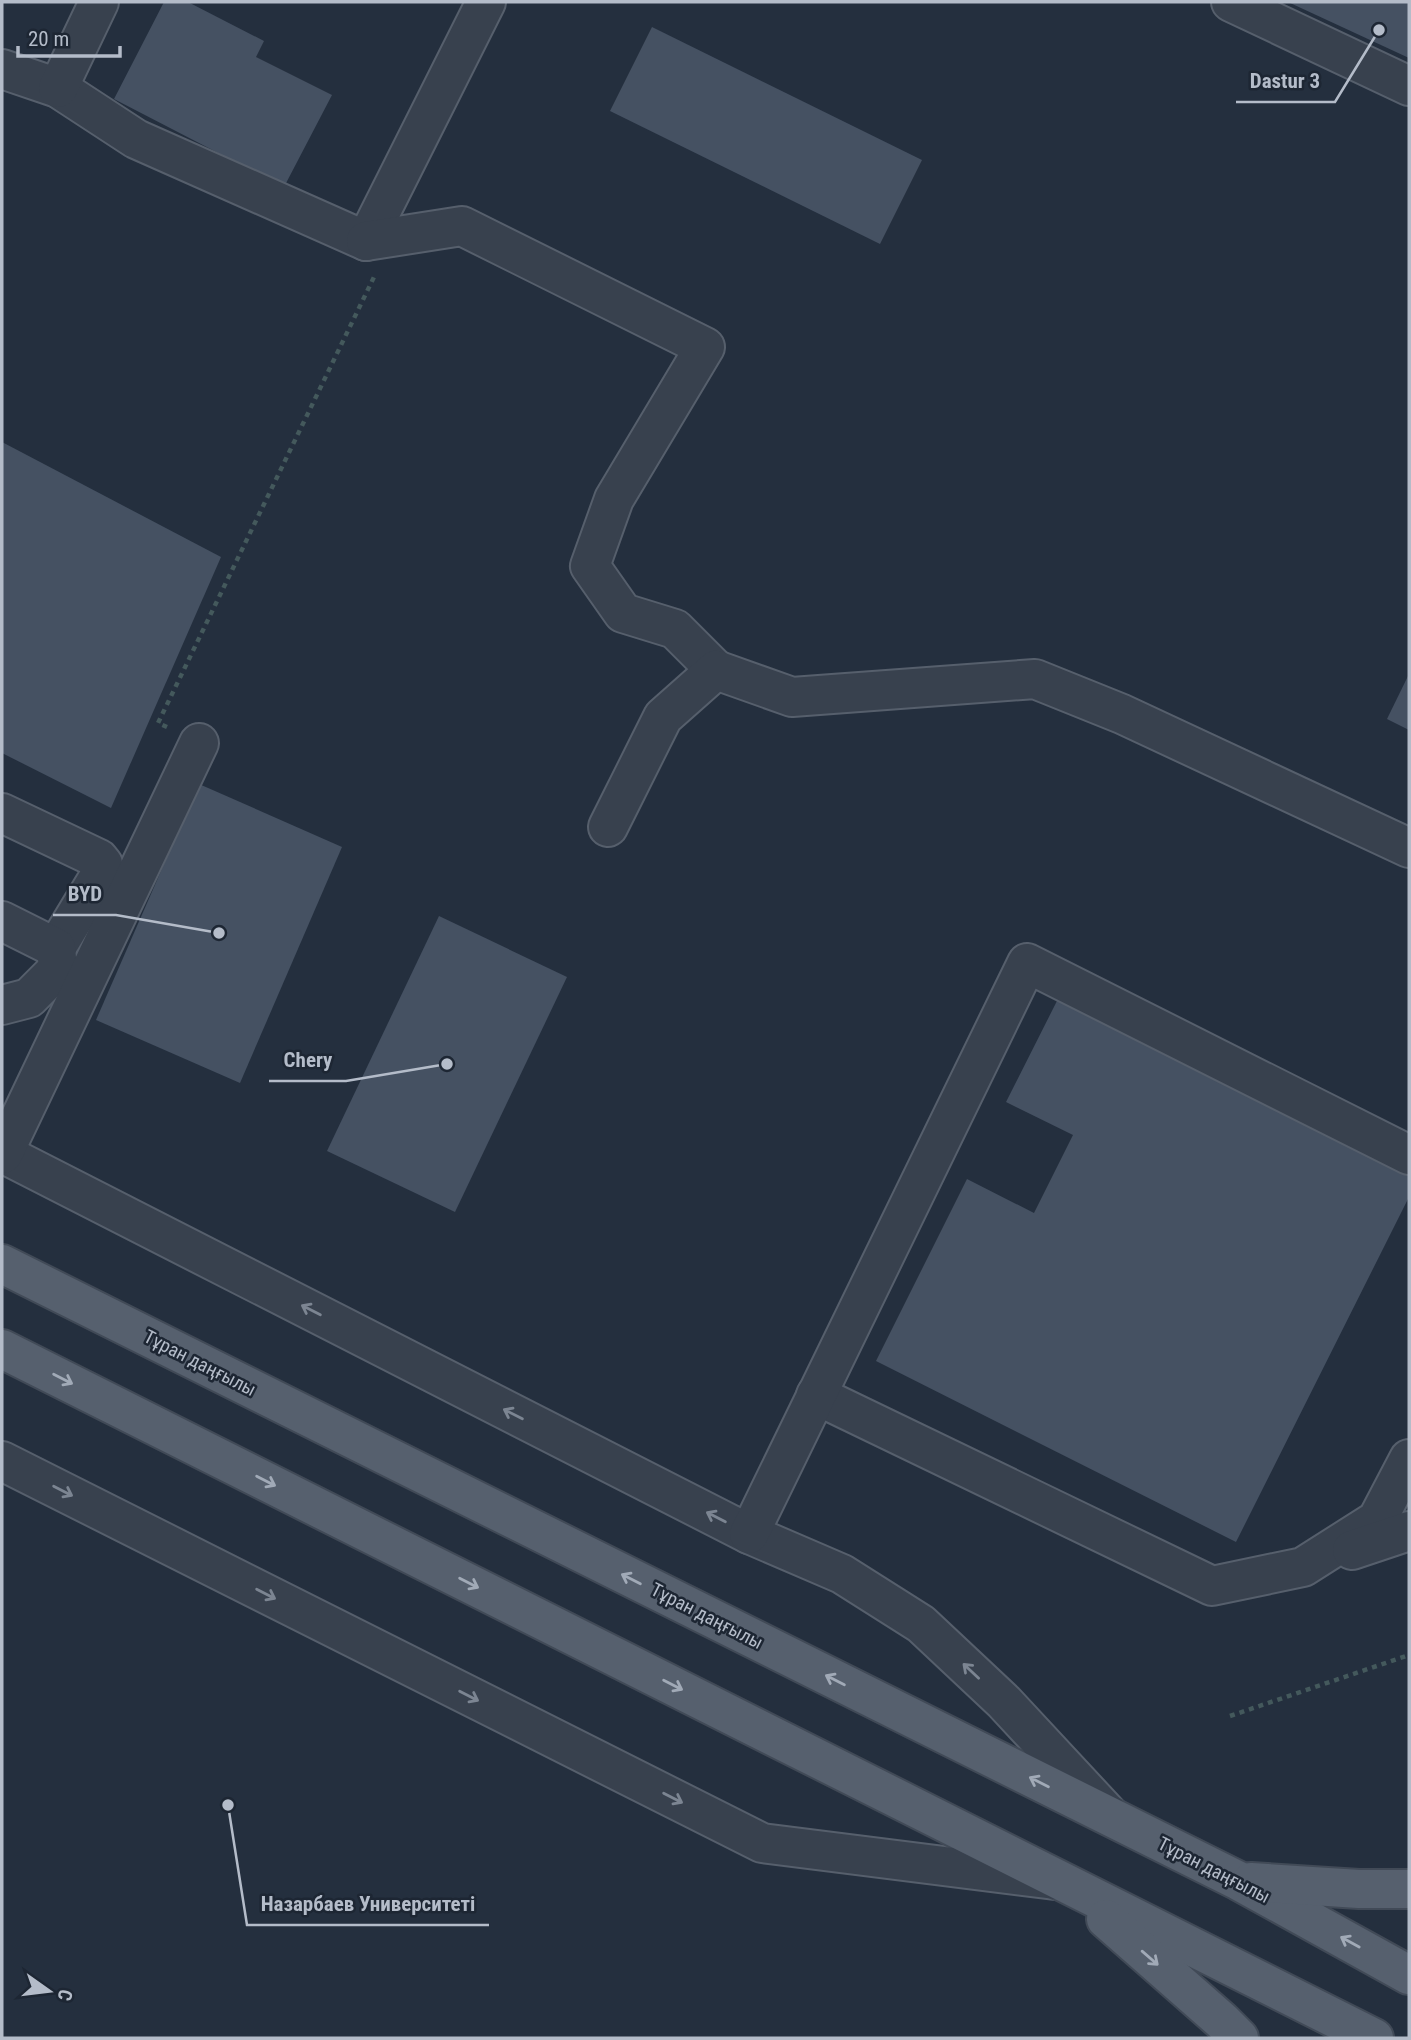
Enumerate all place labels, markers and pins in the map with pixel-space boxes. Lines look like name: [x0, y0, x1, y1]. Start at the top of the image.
callout: Dastur 3: [1236, 60, 1335, 102]
callout: BYD: [53, 873, 116, 915]
callout: Chery: [269, 1039, 346, 1081]
callout: Назарбаев Университеті: [247, 1883, 489, 1925]

